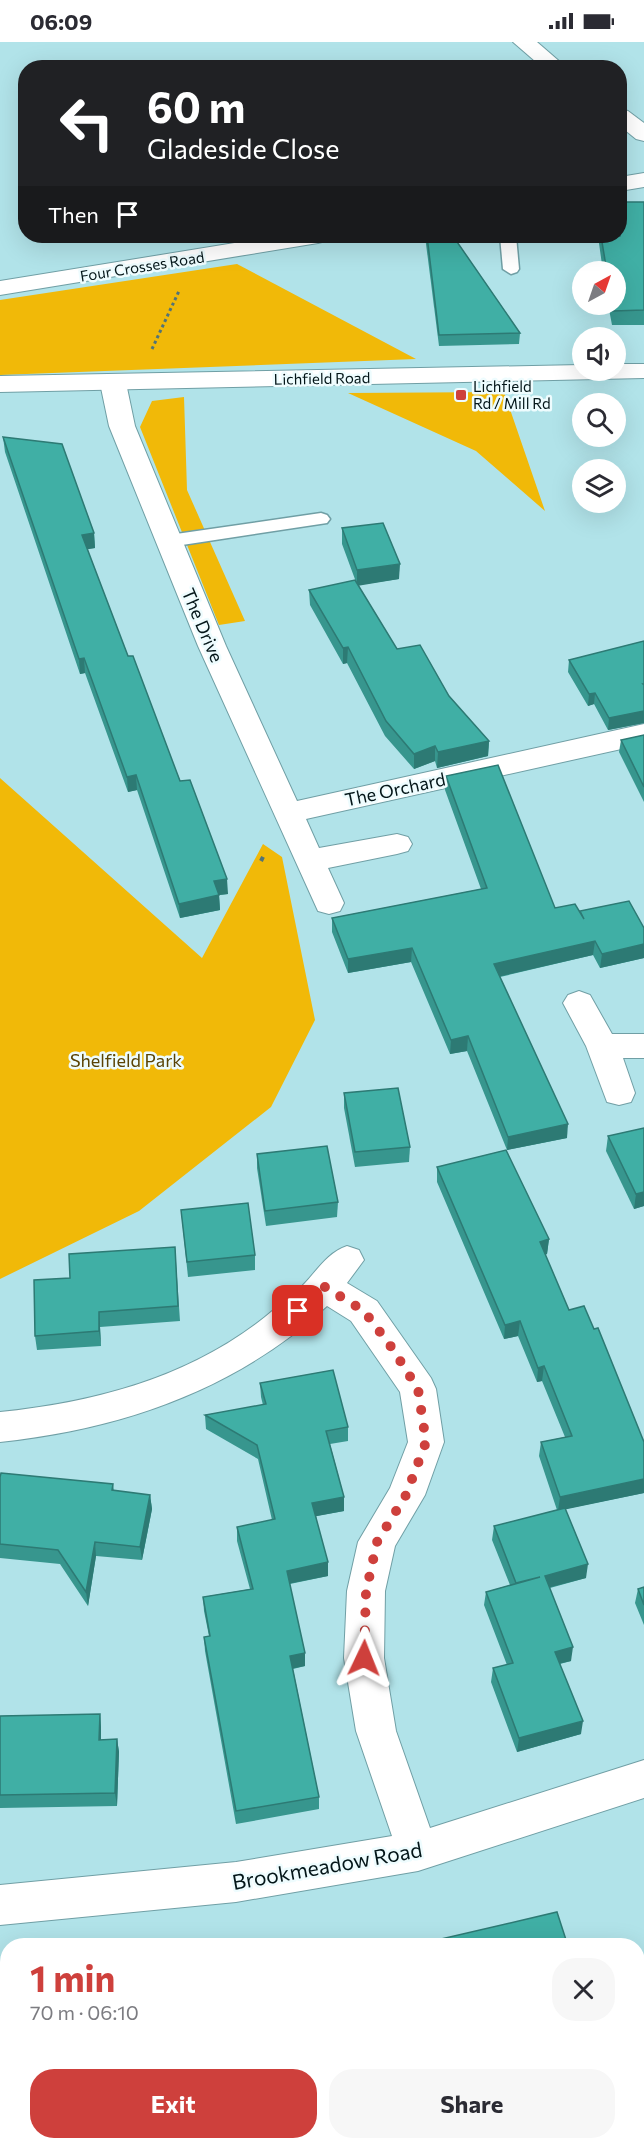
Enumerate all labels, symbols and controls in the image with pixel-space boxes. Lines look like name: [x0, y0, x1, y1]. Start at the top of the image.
text: 06:09: [30, 8, 92, 35]
text: 60 m: [147, 80, 246, 132]
icon: left: [48, 84, 126, 162]
text: Gladeside Close: [147, 132, 340, 165]
icon: arrive: [111, 198, 144, 231]
text: Then: [48, 201, 99, 228]
street label: Four Crosses Road: [79, 247, 205, 285]
north arrow: [572, 261, 626, 315]
map controls: [572, 261, 626, 513]
button: sound: [572, 327, 626, 381]
street label: Lichfield Road: [274, 368, 370, 388]
place label: Lichfield Rd / Mill Rd: [473, 377, 551, 412]
marker: Lichfield Rd / Mill Rd: [454, 388, 468, 402]
button: search: [572, 393, 626, 447]
button: layers: [572, 459, 626, 513]
street label: The Drive: [178, 585, 228, 665]
street label: The Orchard: [343, 768, 447, 810]
park label: Shelfield Park: [70, 1049, 182, 1071]
pin: [272, 1285, 323, 1336]
icon: arrive: [281, 1294, 314, 1327]
position arrow: [332, 1626, 396, 1690]
street label: Brookmeadow Road: [230, 1836, 424, 1894]
text: 1 min: [30, 1955, 115, 1999]
button: close: [552, 1958, 615, 2021]
text: 70 m · 06:10: [30, 2000, 139, 2024]
button: Exit: [30, 2069, 317, 2138]
button: Share: [329, 2069, 615, 2138]

